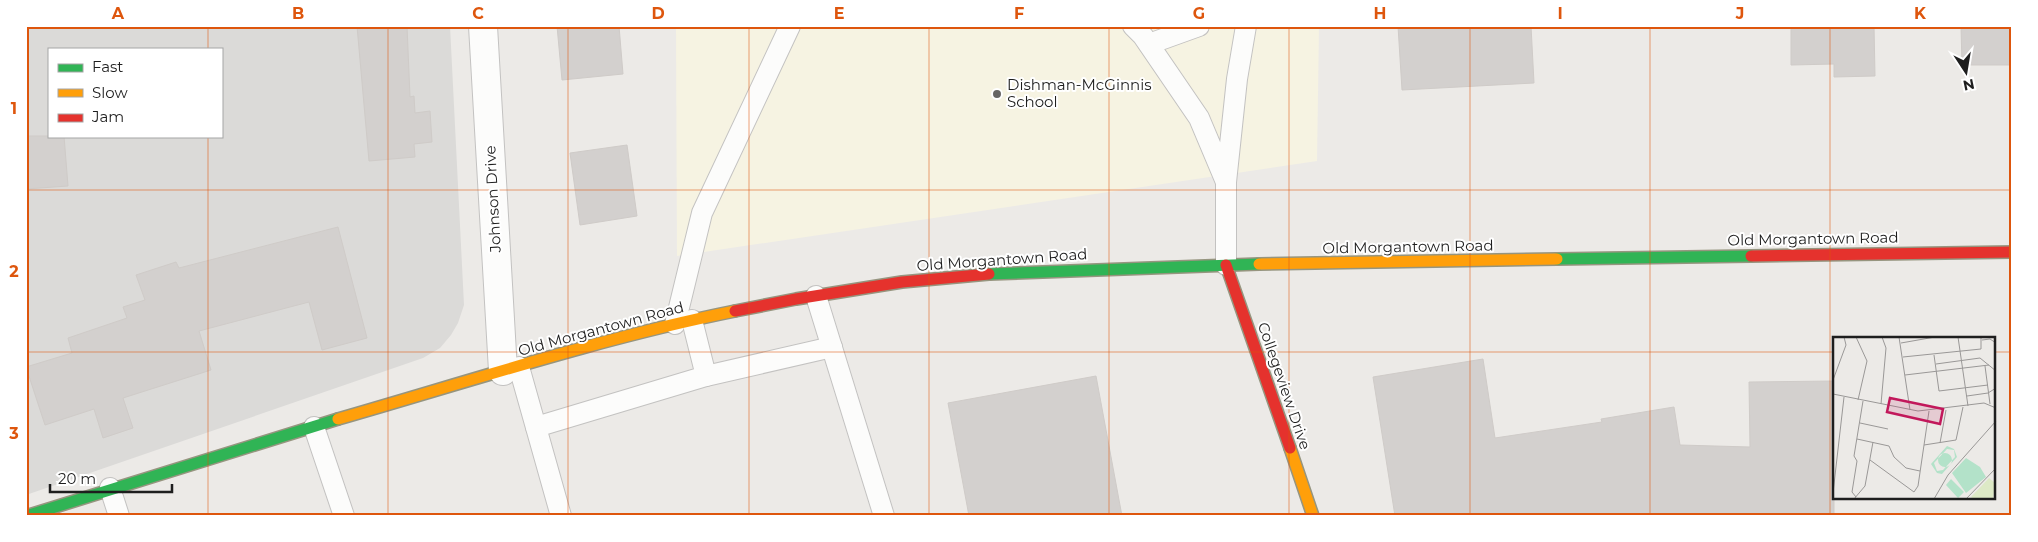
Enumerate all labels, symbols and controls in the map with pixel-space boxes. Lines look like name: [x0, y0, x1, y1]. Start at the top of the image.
text: A: [111, 4, 125, 23]
text: B: [292, 4, 304, 23]
text: C: [472, 4, 484, 23]
text: D: [651, 4, 665, 23]
text: E: [834, 4, 844, 23]
text: F: [1014, 4, 1024, 23]
text: G: [1193, 4, 1205, 23]
text: H: [1374, 4, 1386, 23]
text: I: [1557, 4, 1563, 23]
text: J: [1735, 4, 1744, 23]
text: K: [1914, 4, 1927, 23]
legend: [48, 48, 222, 138]
north arrow: [1940, 48, 1990, 98]
text: Fast: [92, 57, 123, 76]
place label: Dishman-McGinnis School: [1007, 75, 1152, 111]
text: N: [1961, 75, 1976, 95]
text: Slow: [92, 83, 128, 102]
marker: Dishman-McGinnis School: [991, 88, 1003, 100]
text: 1: [11, 99, 17, 118]
text: Jam: [91, 107, 124, 126]
street label: Johnson Drive: [480, 145, 505, 254]
street label: Old Morgantown Road: [1727, 228, 1899, 249]
street label: Old Morgantown Road: [1322, 236, 1494, 257]
street label: Old Morgantown Road: [916, 244, 1088, 275]
text: 2: [9, 262, 19, 281]
street label: Old Morgantown Road: [516, 297, 686, 360]
street label: Collegeview Drive: [1254, 320, 1315, 452]
inset map: [1833, 337, 1996, 500]
text: 3: [8, 424, 19, 443]
scale bar: [50, 462, 172, 494]
text: 20 m: [58, 469, 96, 488]

